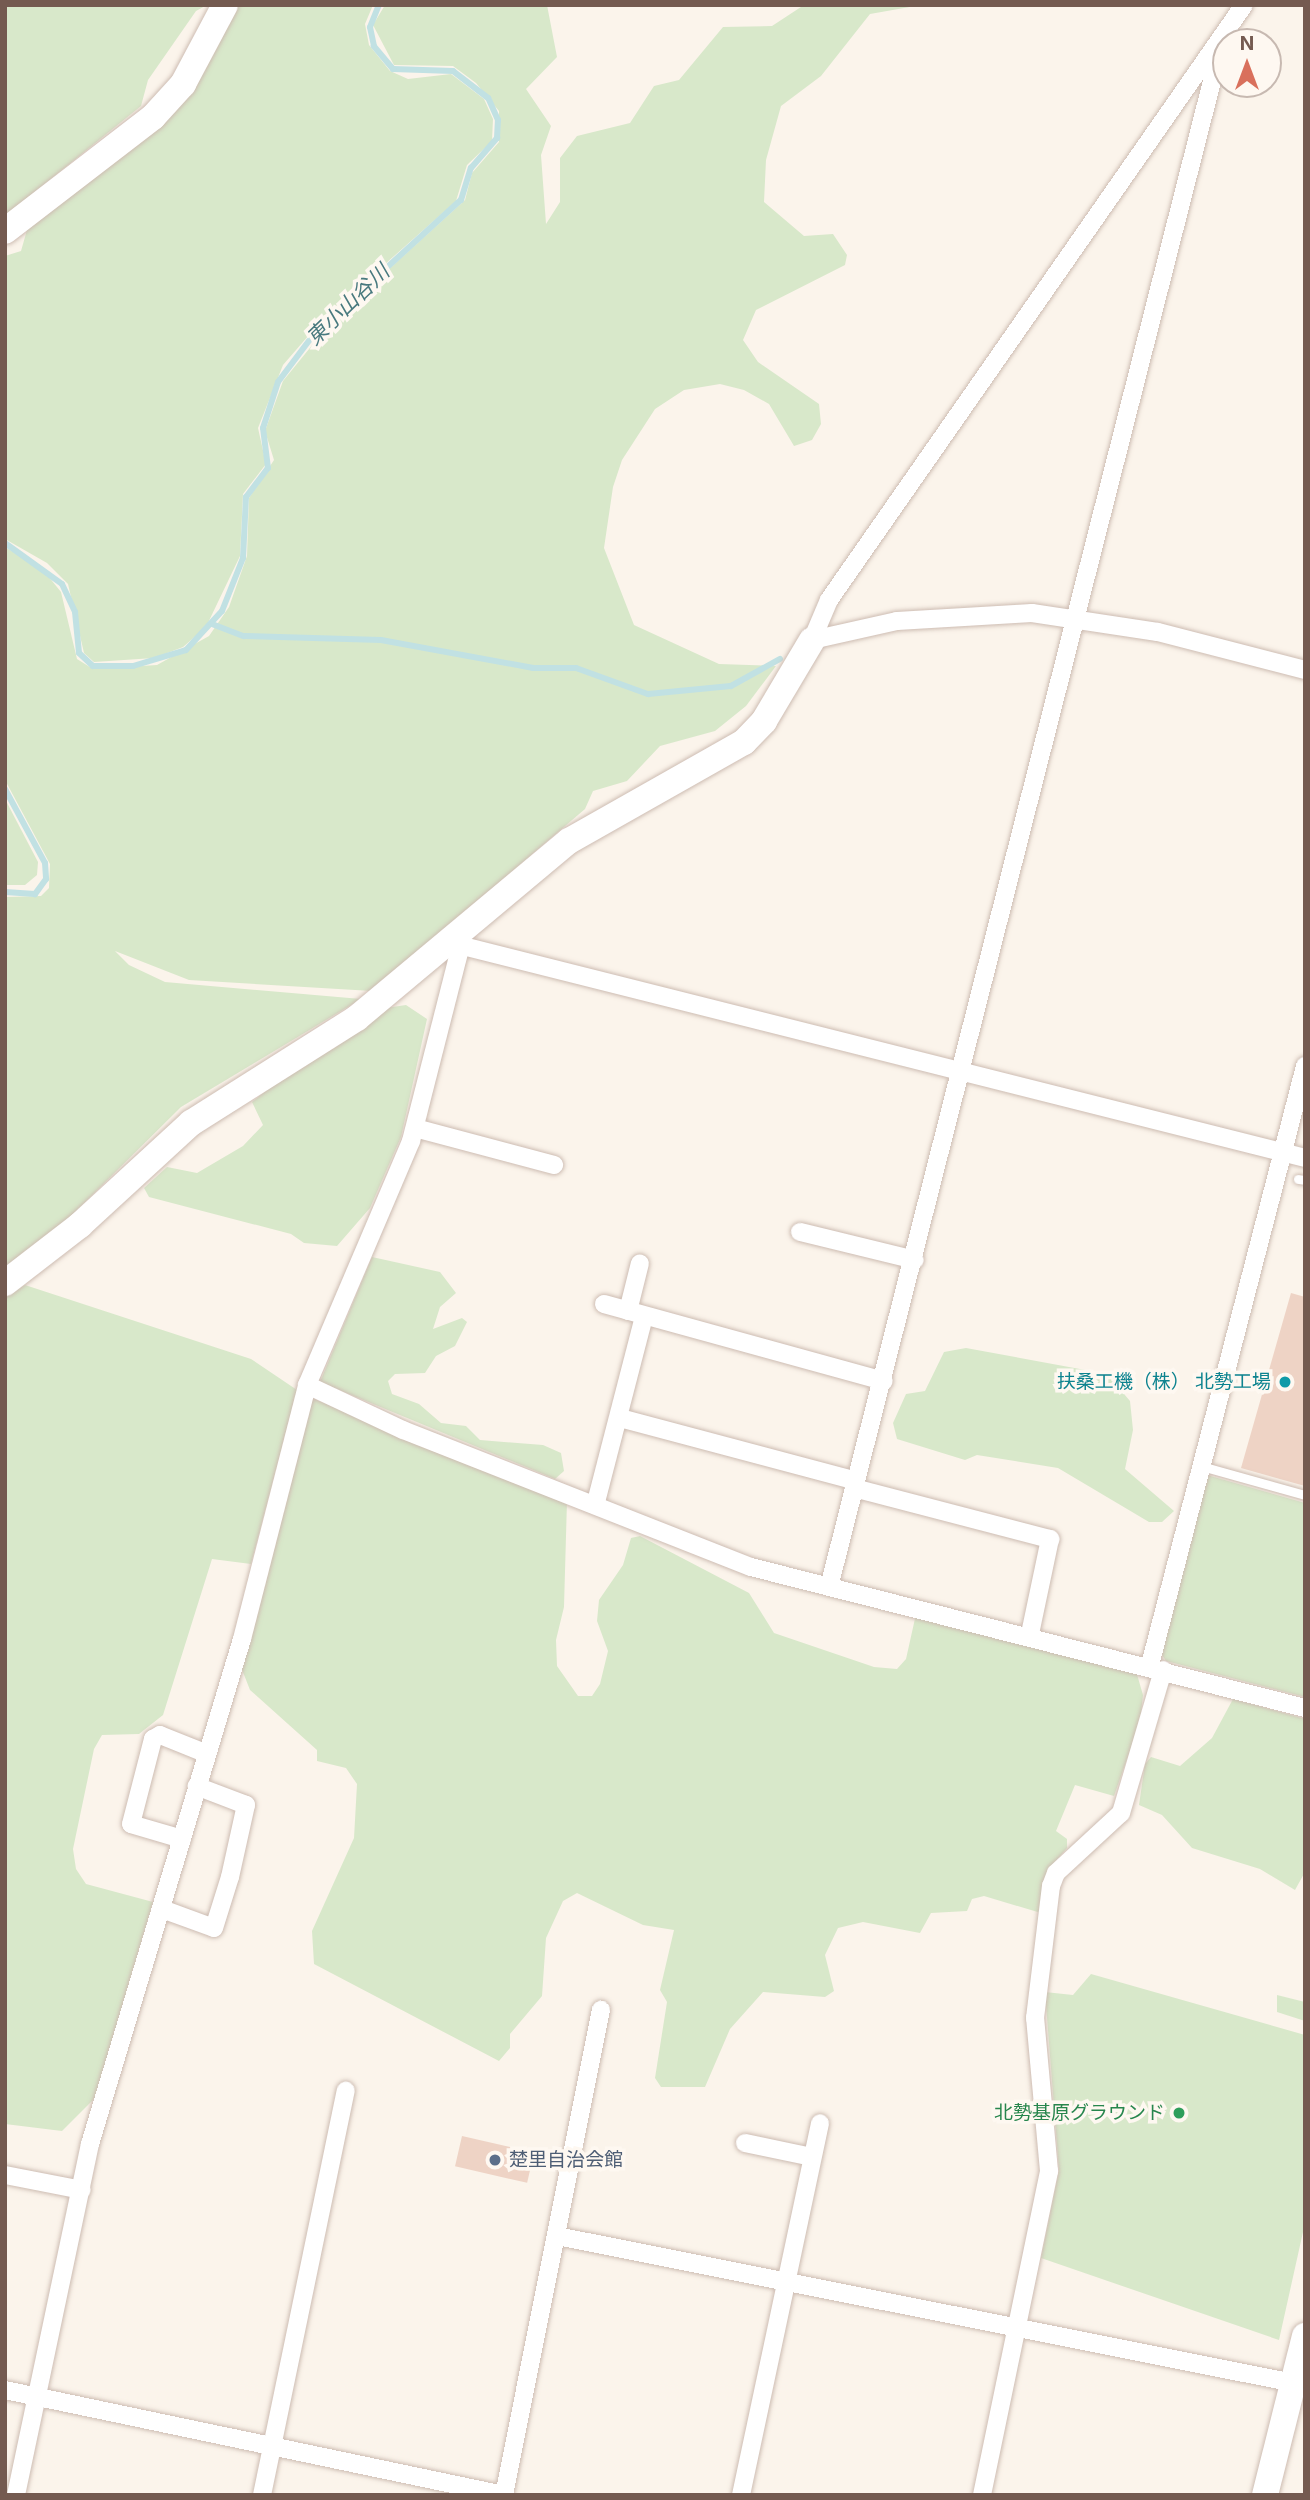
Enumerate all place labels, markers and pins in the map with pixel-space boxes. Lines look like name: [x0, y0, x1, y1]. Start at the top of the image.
place label: 扶桑工機（株） 北勢工場: [1057, 1371, 1271, 1393]
marker: 扶桑工機（株） 北勢工場: [1277, 1374, 1293, 1390]
place label: 北勢基原グラウンド: [994, 2102, 1165, 2124]
marker: 北勢基原グラウンド: [1171, 2105, 1187, 2121]
place label: 楚里自治会館: [509, 2149, 623, 2171]
marker: 楚里自治会館: [487, 2152, 503, 2168]

